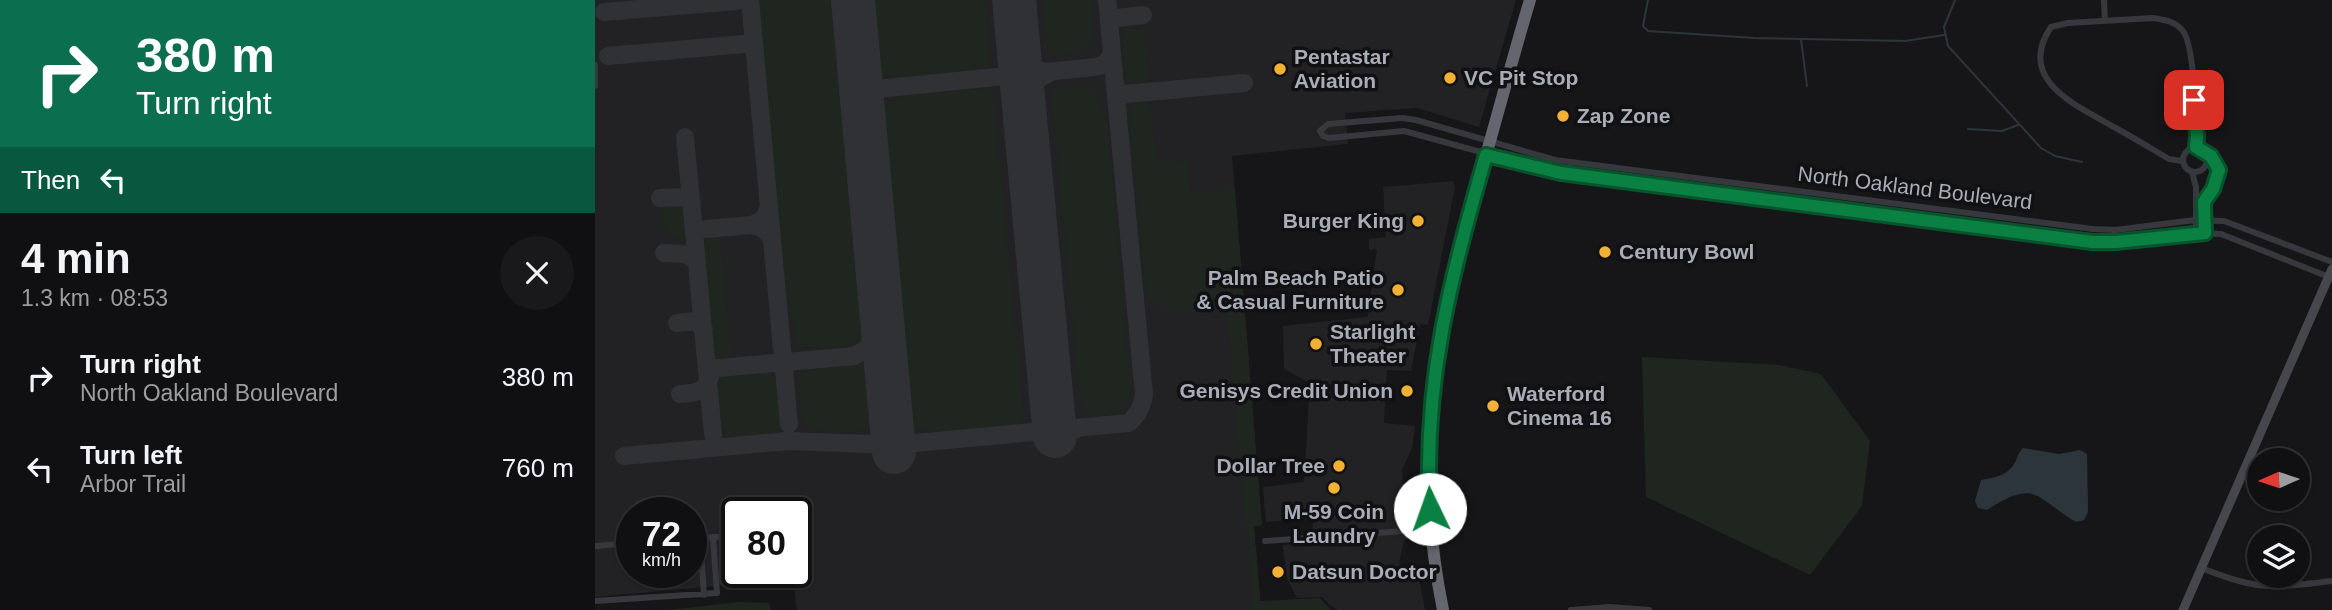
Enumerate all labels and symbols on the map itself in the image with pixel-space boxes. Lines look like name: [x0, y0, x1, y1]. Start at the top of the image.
place label: Pentastar Aviation: [1294, 45, 1390, 92]
marker: Pentastar Aviation: [1272, 61, 1288, 77]
place label: VC Pit Stop: [1464, 66, 1578, 89]
marker: VC Pit Stop: [1442, 70, 1458, 86]
pin: [2164, 70, 2224, 130]
place label: Zap Zone: [1577, 104, 1670, 127]
marker: Zap Zone: [1555, 108, 1571, 124]
street label: North Oakland Boulevard: [1797, 162, 2033, 213]
place label: Burger King: [1283, 209, 1404, 232]
marker: Burger King: [1410, 213, 1426, 229]
place label: Century Bowl: [1619, 240, 1754, 263]
marker: Century Bowl: [1597, 244, 1613, 260]
place label: Palm Beach Patio & Casual Furniture: [1196, 266, 1384, 313]
marker: Palm Beach Patio & Casual Furniture: [1390, 282, 1406, 298]
place label: Starlight Theater: [1330, 320, 1415, 367]
marker: Starlight Theater: [1308, 336, 1324, 352]
place label: Genisys Credit Union: [1179, 379, 1393, 402]
place label: Waterford Cinema 16: [1507, 382, 1612, 429]
marker: Genisys Credit Union: [1399, 383, 1415, 399]
marker: Waterford Cinema 16: [1485, 398, 1501, 414]
north arrow: [2247, 448, 2310, 511]
place label: Dollar Tree: [1216, 454, 1325, 477]
marker: Dollar Tree: [1331, 458, 1347, 474]
position arrow: [1393, 472, 1467, 546]
marker: M-59 Coin Laundry: [1326, 480, 1342, 496]
speed limit sign: 80: [721, 497, 812, 588]
place label: M-59 Coin Laundry: [1284, 500, 1384, 547]
place label: Datsun Doctor: [1292, 560, 1437, 583]
marker: Datsun Doctor: [1270, 564, 1286, 580]

